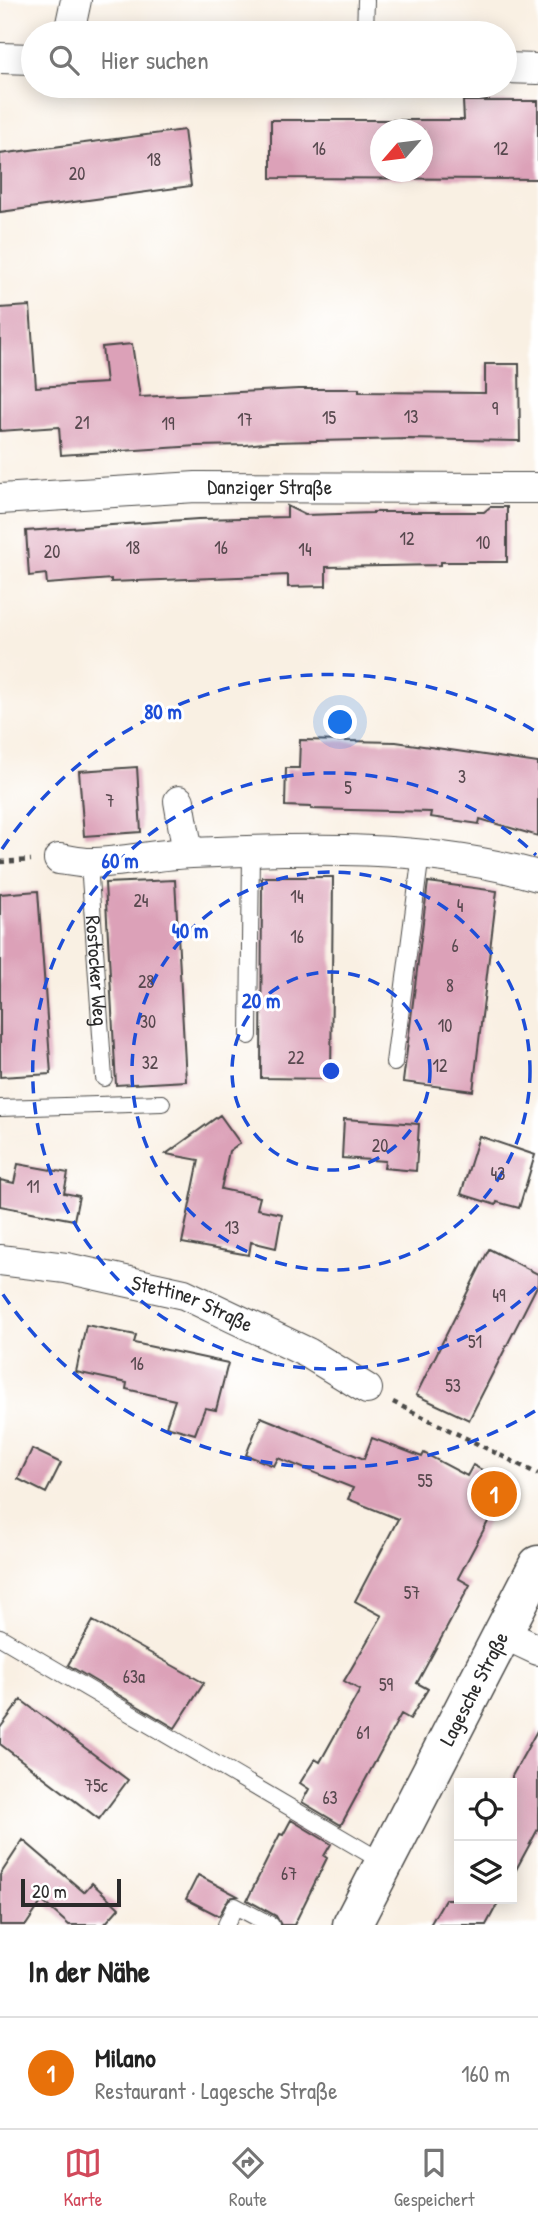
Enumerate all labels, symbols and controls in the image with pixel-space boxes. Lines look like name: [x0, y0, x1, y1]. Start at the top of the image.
search box: [21, 21, 517, 98]
icon: search: [45, 41, 83, 79]
text: Hier suchen: [101, 42, 209, 77]
north arrow: [370, 119, 433, 182]
house number: 16: [312, 136, 326, 161]
house number: 12: [494, 136, 509, 161]
house number: 18: [147, 147, 161, 172]
house number: 20: [69, 161, 85, 186]
house number: 9: [492, 396, 499, 421]
house number: 13: [404, 404, 418, 429]
house number: 15: [322, 405, 336, 430]
house number: 17: [237, 407, 253, 432]
house number: 21: [75, 410, 89, 435]
house number: 19: [161, 411, 175, 436]
street label: Danziger Straße: [207, 472, 332, 501]
house number: 12: [400, 526, 415, 551]
house number: 10: [476, 530, 490, 555]
house number: 18: [126, 535, 140, 560]
house number: 16: [214, 535, 228, 560]
house number: 14: [298, 537, 312, 562]
house number: 20: [44, 539, 60, 564]
text: 80 m: [144, 697, 182, 726]
your location: [323, 705, 357, 739]
house number: 3: [458, 764, 466, 789]
house number: 5: [344, 775, 352, 800]
house number: 7: [106, 788, 115, 813]
text: 60 m: [102, 846, 138, 875]
house number: 14: [290, 884, 304, 909]
house number: 24: [133, 888, 149, 913]
house number: 4: [457, 893, 464, 918]
street label: Rostocker Weg: [79, 915, 115, 1027]
text: 40 m: [172, 916, 208, 945]
house number: 16: [290, 924, 304, 949]
house number: 6: [451, 933, 459, 958]
house number: 28: [138, 969, 154, 994]
house number: 8: [446, 973, 454, 998]
text: 20 m: [242, 986, 280, 1015]
house number: 30: [140, 1009, 156, 1034]
house number: 10: [438, 1013, 452, 1038]
house number: 22: [288, 1045, 305, 1070]
house number: 32: [142, 1050, 159, 1075]
house number: 12: [433, 1053, 448, 1078]
centre of rings: [319, 1059, 343, 1083]
house number: 20: [372, 1133, 388, 1158]
house number: 43: [491, 1161, 505, 1186]
house number: 11: [26, 1174, 40, 1199]
house number: 13: [225, 1215, 239, 1240]
street label: Stettiner Straße: [129, 1268, 258, 1339]
house number: 49: [492, 1283, 506, 1308]
house number: 51: [468, 1329, 482, 1354]
house number: 16: [130, 1351, 144, 1376]
house number: 53: [445, 1373, 461, 1398]
house number: 55: [417, 1468, 433, 1493]
pin: 1: [471, 1468, 517, 1520]
house number: 57: [404, 1580, 420, 1605]
street label: Lagesche Straße: [432, 1626, 515, 1751]
house number: 63a: [123, 1664, 145, 1689]
house number: 59: [379, 1672, 393, 1697]
house number: 61: [356, 1720, 370, 1745]
house number: 75c: [84, 1773, 108, 1798]
map controls: [454, 1778, 517, 1904]
button: locate: [454, 1778, 517, 1841]
house number: 63: [322, 1785, 338, 1810]
button: layers: [454, 1841, 517, 1904]
house number: 67: [281, 1861, 297, 1886]
scale bar: [21, 1876, 121, 1908]
text: 20 m: [32, 1878, 67, 1904]
text: In der Nähe: [28, 1951, 150, 1991]
text: Milano: [95, 2040, 156, 2075]
text: 1: [47, 2058, 55, 2089]
text: 160 m: [461, 2058, 510, 2089]
text: Restaurant · Lagesche Straße: [95, 2075, 337, 2106]
tab: Karte: [63, 2144, 102, 2212]
tab: Route: [229, 2144, 267, 2212]
tab: Gespeichert: [394, 2144, 475, 2212]

